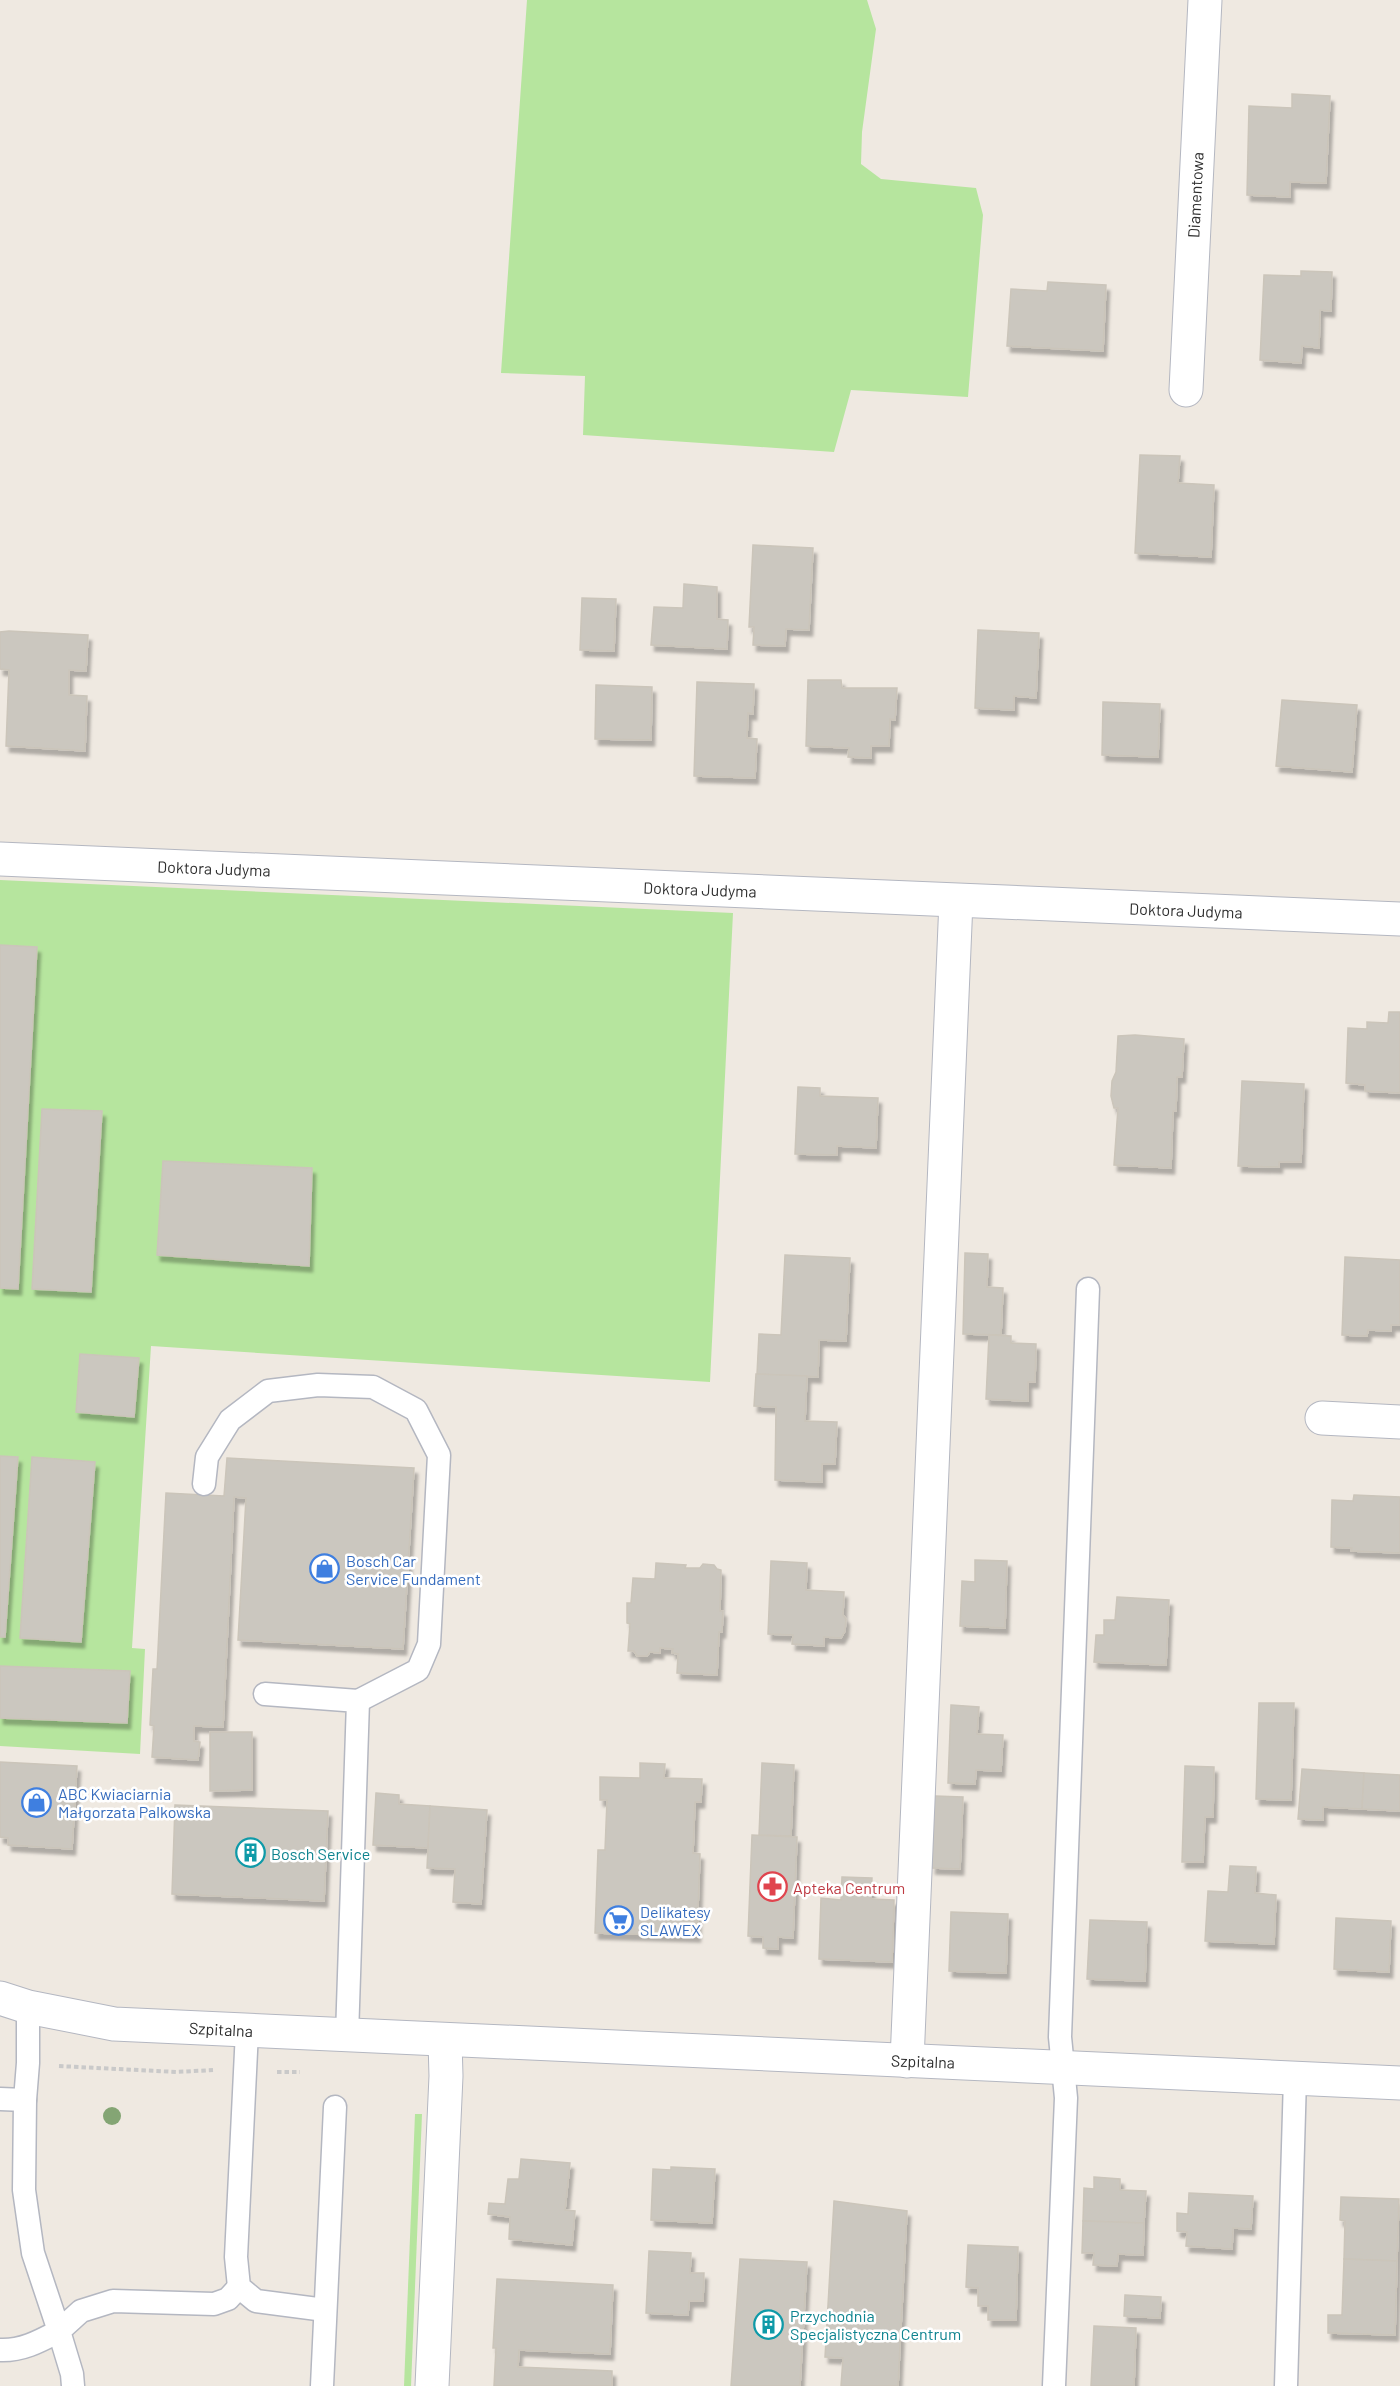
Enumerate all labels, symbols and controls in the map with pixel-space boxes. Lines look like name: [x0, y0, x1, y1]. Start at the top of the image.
street label: Diamentowa: [1183, 152, 1207, 238]
street label: Doktora Judyma: [157, 857, 271, 879]
street label: Doktora Judyma: [643, 878, 757, 900]
street label: Doktora Judyma: [1129, 899, 1243, 921]
place label: Bosch Car Service Fundament: [346, 1551, 481, 1588]
shop icon: Bosch Car Service Fundament: [309, 1553, 341, 1585]
place label: ABC Kwiaciarnia Małgorzata Palkowska: [58, 1784, 211, 1821]
shop icon: ABC Kwiaciarnia Małgorzata Palkowska: [21, 1786, 53, 1818]
building icon: Bosch Service: [234, 1837, 266, 1869]
place label: Bosch Service: [271, 1844, 370, 1863]
pharmacy icon: Apteka Centrum: [756, 1871, 788, 1903]
place label: Apteka Centrum: [793, 1878, 905, 1897]
place label: Delikatesy SLAWEX: [640, 1902, 711, 1939]
supermarket icon: Delikatesy SLAWEX: [603, 1904, 635, 1936]
street label: Szpitalna: [189, 2018, 253, 2040]
street label: Szpitalna: [891, 2050, 955, 2072]
place label: Przychodnia Specjalistyczna Centrum: [790, 2306, 961, 2343]
building icon: Przychodnia Specjalistyczna Centrum: [753, 2308, 785, 2340]

